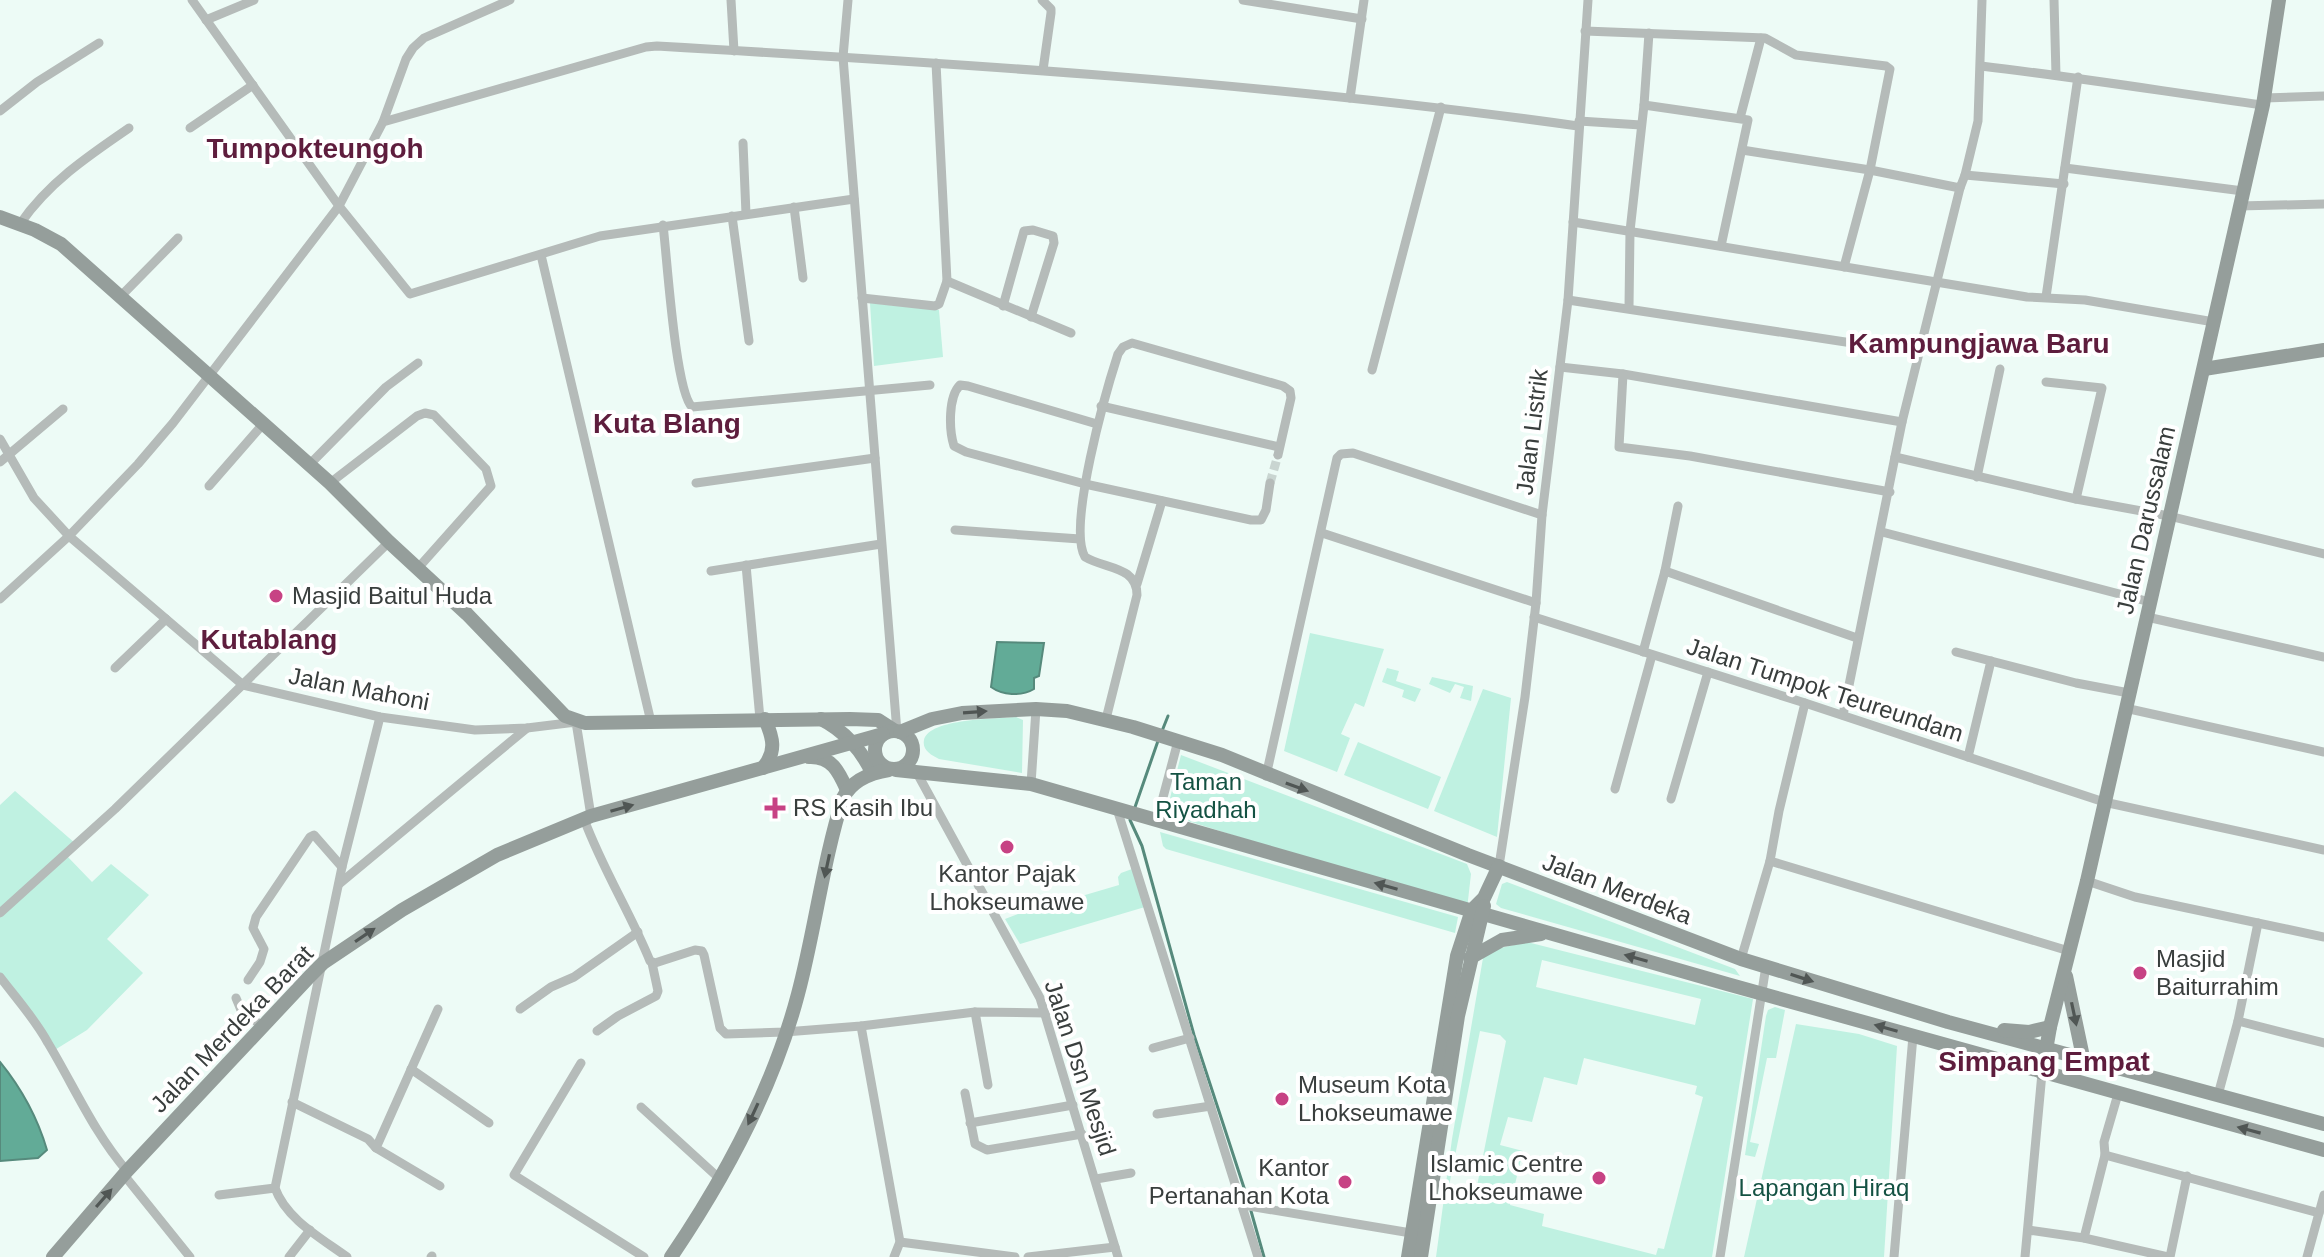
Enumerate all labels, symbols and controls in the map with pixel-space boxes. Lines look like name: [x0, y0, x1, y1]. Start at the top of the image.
district label: Tumpokteungoh: [206, 133, 424, 164]
district label: Kampungjawa Baru: [1848, 328, 2110, 359]
street label: Jalan Listrik: [1510, 366, 1553, 496]
district label: Kuta Blang: [593, 408, 741, 439]
street label: Jalan Darussalam: [2111, 423, 2180, 617]
place label: Masjid Baitul Huda: [292, 582, 493, 609]
marker: Masjid Baitul Huda: [267, 587, 285, 605]
district label: Kutablang: [201, 624, 337, 655]
street label: Jalan Tumpok Teureundam: [1684, 632, 1967, 747]
street label: Jalan Mahoni: [286, 662, 432, 715]
one-way arrow: [963, 705, 988, 718]
park label: Taman Riyadhah: [1155, 768, 1257, 823]
one-way arrow: [1285, 781, 1309, 794]
place label: RS Kasih Ibu: [793, 794, 933, 821]
marker: RS Kasih Ibu: [764, 797, 786, 819]
one-way arrow: [609, 801, 634, 813]
marker: Kantor Pajak Lhokseumawe: [998, 838, 1016, 856]
street label: Jalan Merdeka: [1539, 848, 1696, 930]
one-way arrow: [820, 853, 833, 878]
place label: Kantor Pajak Lhokseumawe: [930, 860, 1084, 915]
one-way arrow: [1374, 879, 1398, 892]
one-way arrow: [354, 928, 376, 942]
street label: Jalan Merdeka Barat: [145, 939, 318, 1118]
place label: Masjid Baiturrahim: [2156, 945, 2279, 1000]
one-way arrow: [1624, 951, 1648, 964]
marker: Masjid Baiturrahim: [2131, 964, 2149, 982]
one-way arrow: [1790, 972, 1814, 984]
street label: Jalan Dsn Mesjid: [1039, 977, 1122, 1159]
one-way arrow: [2068, 1002, 2081, 1027]
one-way arrow: [1874, 1021, 1898, 1034]
district label: Simpang Empat: [1938, 1046, 2150, 1077]
place label: Museum Kota Lhokseumawe: [1298, 1071, 1453, 1126]
marker: Museum Kota Lhokseumawe: [1273, 1090, 1291, 1108]
one-way arrow: [746, 1102, 760, 1126]
one-way arrow: [2236, 1123, 2261, 1135]
place label: Islamic Centre Lhokseumawe: [1428, 1150, 1583, 1205]
place label: Kantor Pertanahan Kota: [1149, 1154, 1330, 1209]
marker: Islamic Centre Lhokseumawe: [1590, 1169, 1608, 1187]
marker: Kantor Pertanahan Kota: [1336, 1173, 1354, 1191]
park label: Lapangan Hiraq: [1739, 1174, 1909, 1201]
one-way arrow: [95, 1188, 112, 1208]

